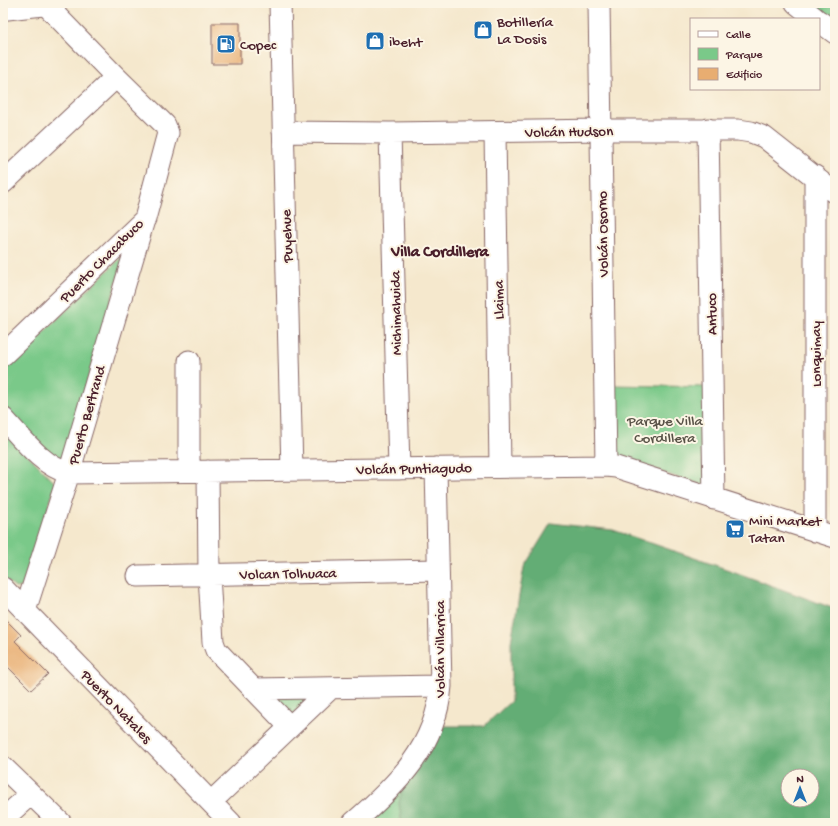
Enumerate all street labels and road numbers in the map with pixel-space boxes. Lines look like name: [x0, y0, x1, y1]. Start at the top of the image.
street label: Volcán Hudson: [524, 123, 613, 143]
street label: Volcán Osorno: [594, 191, 614, 278]
street label: Puyehue: [278, 209, 298, 264]
street label: Puerto Chacabuco: [56, 215, 148, 308]
street label: Michimahuida: [387, 270, 407, 355]
street label: Llaima: [491, 279, 509, 320]
street label: Antuco: [704, 293, 722, 335]
street label: Lonquimay: [808, 320, 826, 387]
street label: Puerto Bertrand: [65, 363, 111, 468]
street label: Volcán Puntiagudo: [355, 460, 472, 480]
street label: Volcan Tolhuaca: [238, 565, 337, 585]
street label: Volcán Villarrica: [432, 600, 450, 699]
street label: Puerto Natales: [75, 666, 155, 748]

